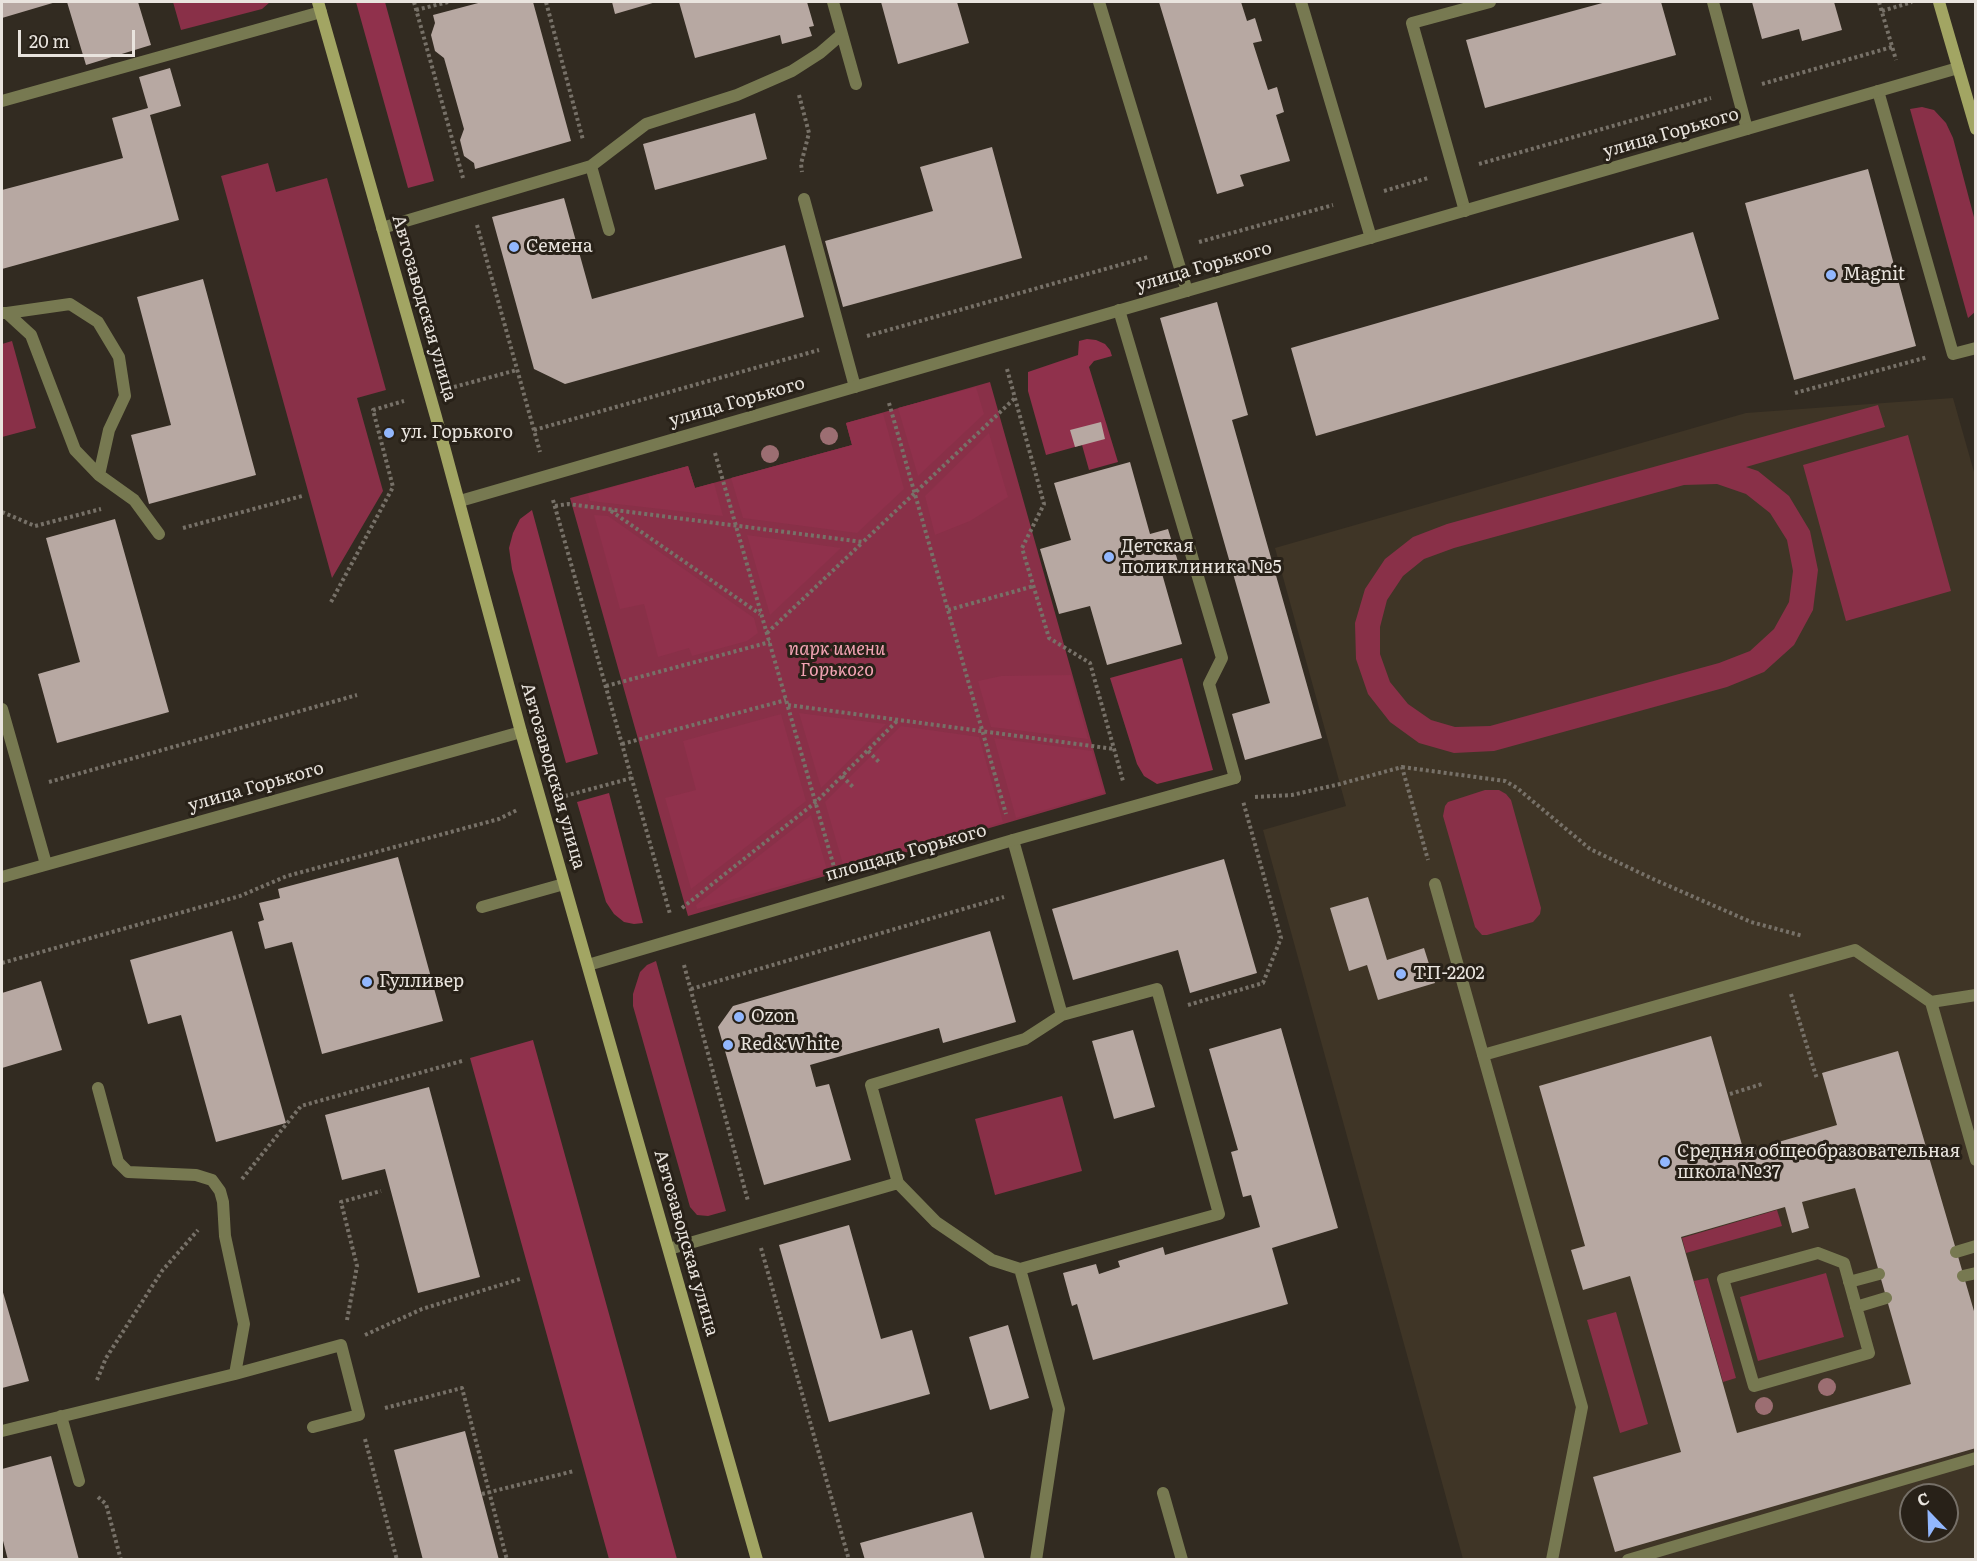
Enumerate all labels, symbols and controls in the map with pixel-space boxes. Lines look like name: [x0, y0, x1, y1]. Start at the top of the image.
scale bar: [21, 18, 138, 56]
text: 20 m: [29, 27, 70, 54]
street label: улица Горького: [1601, 103, 1741, 163]
street label: Автозаводская улица: [387, 212, 461, 404]
place label: Семена: [526, 236, 593, 258]
street label: улица Горького: [1134, 237, 1274, 297]
marker: Семена: [507, 240, 521, 254]
place label: Magnit: [1843, 264, 1905, 286]
marker: Magnit: [1824, 268, 1838, 282]
street label: улица Горького: [667, 372, 807, 432]
place label: ул. Горького: [401, 422, 513, 444]
marker: ул. Горького: [382, 426, 396, 440]
place label: Детская поликлиника №5: [1121, 536, 1282, 578]
marker: Детская поликлиника №5: [1102, 550, 1116, 564]
park label: парк имени Горького: [788, 639, 886, 682]
street label: Автозаводская улица: [516, 680, 590, 872]
street label: улица Горького: [186, 757, 326, 817]
street label: площадь Горького: [823, 820, 989, 886]
place label: ТП-2202: [1413, 963, 1485, 985]
marker: ТП-2202: [1394, 967, 1408, 981]
place label: Гулливер: [379, 971, 464, 993]
marker: Гулливер: [360, 975, 374, 989]
place label: Ozon: [751, 1006, 796, 1028]
marker: Ozon: [732, 1010, 746, 1024]
place label: Red&White: [740, 1034, 840, 1056]
marker: Red&White: [721, 1038, 735, 1052]
place label: Средняя общеобразовательная школа №37: [1677, 1141, 1960, 1184]
street label: Автозаводская улица: [649, 1147, 723, 1339]
marker: Средняя общеобразовательная школа №37: [1658, 1155, 1672, 1169]
north arrow: [1899, 1483, 1959, 1543]
text: С: [1913, 1485, 1933, 1512]

